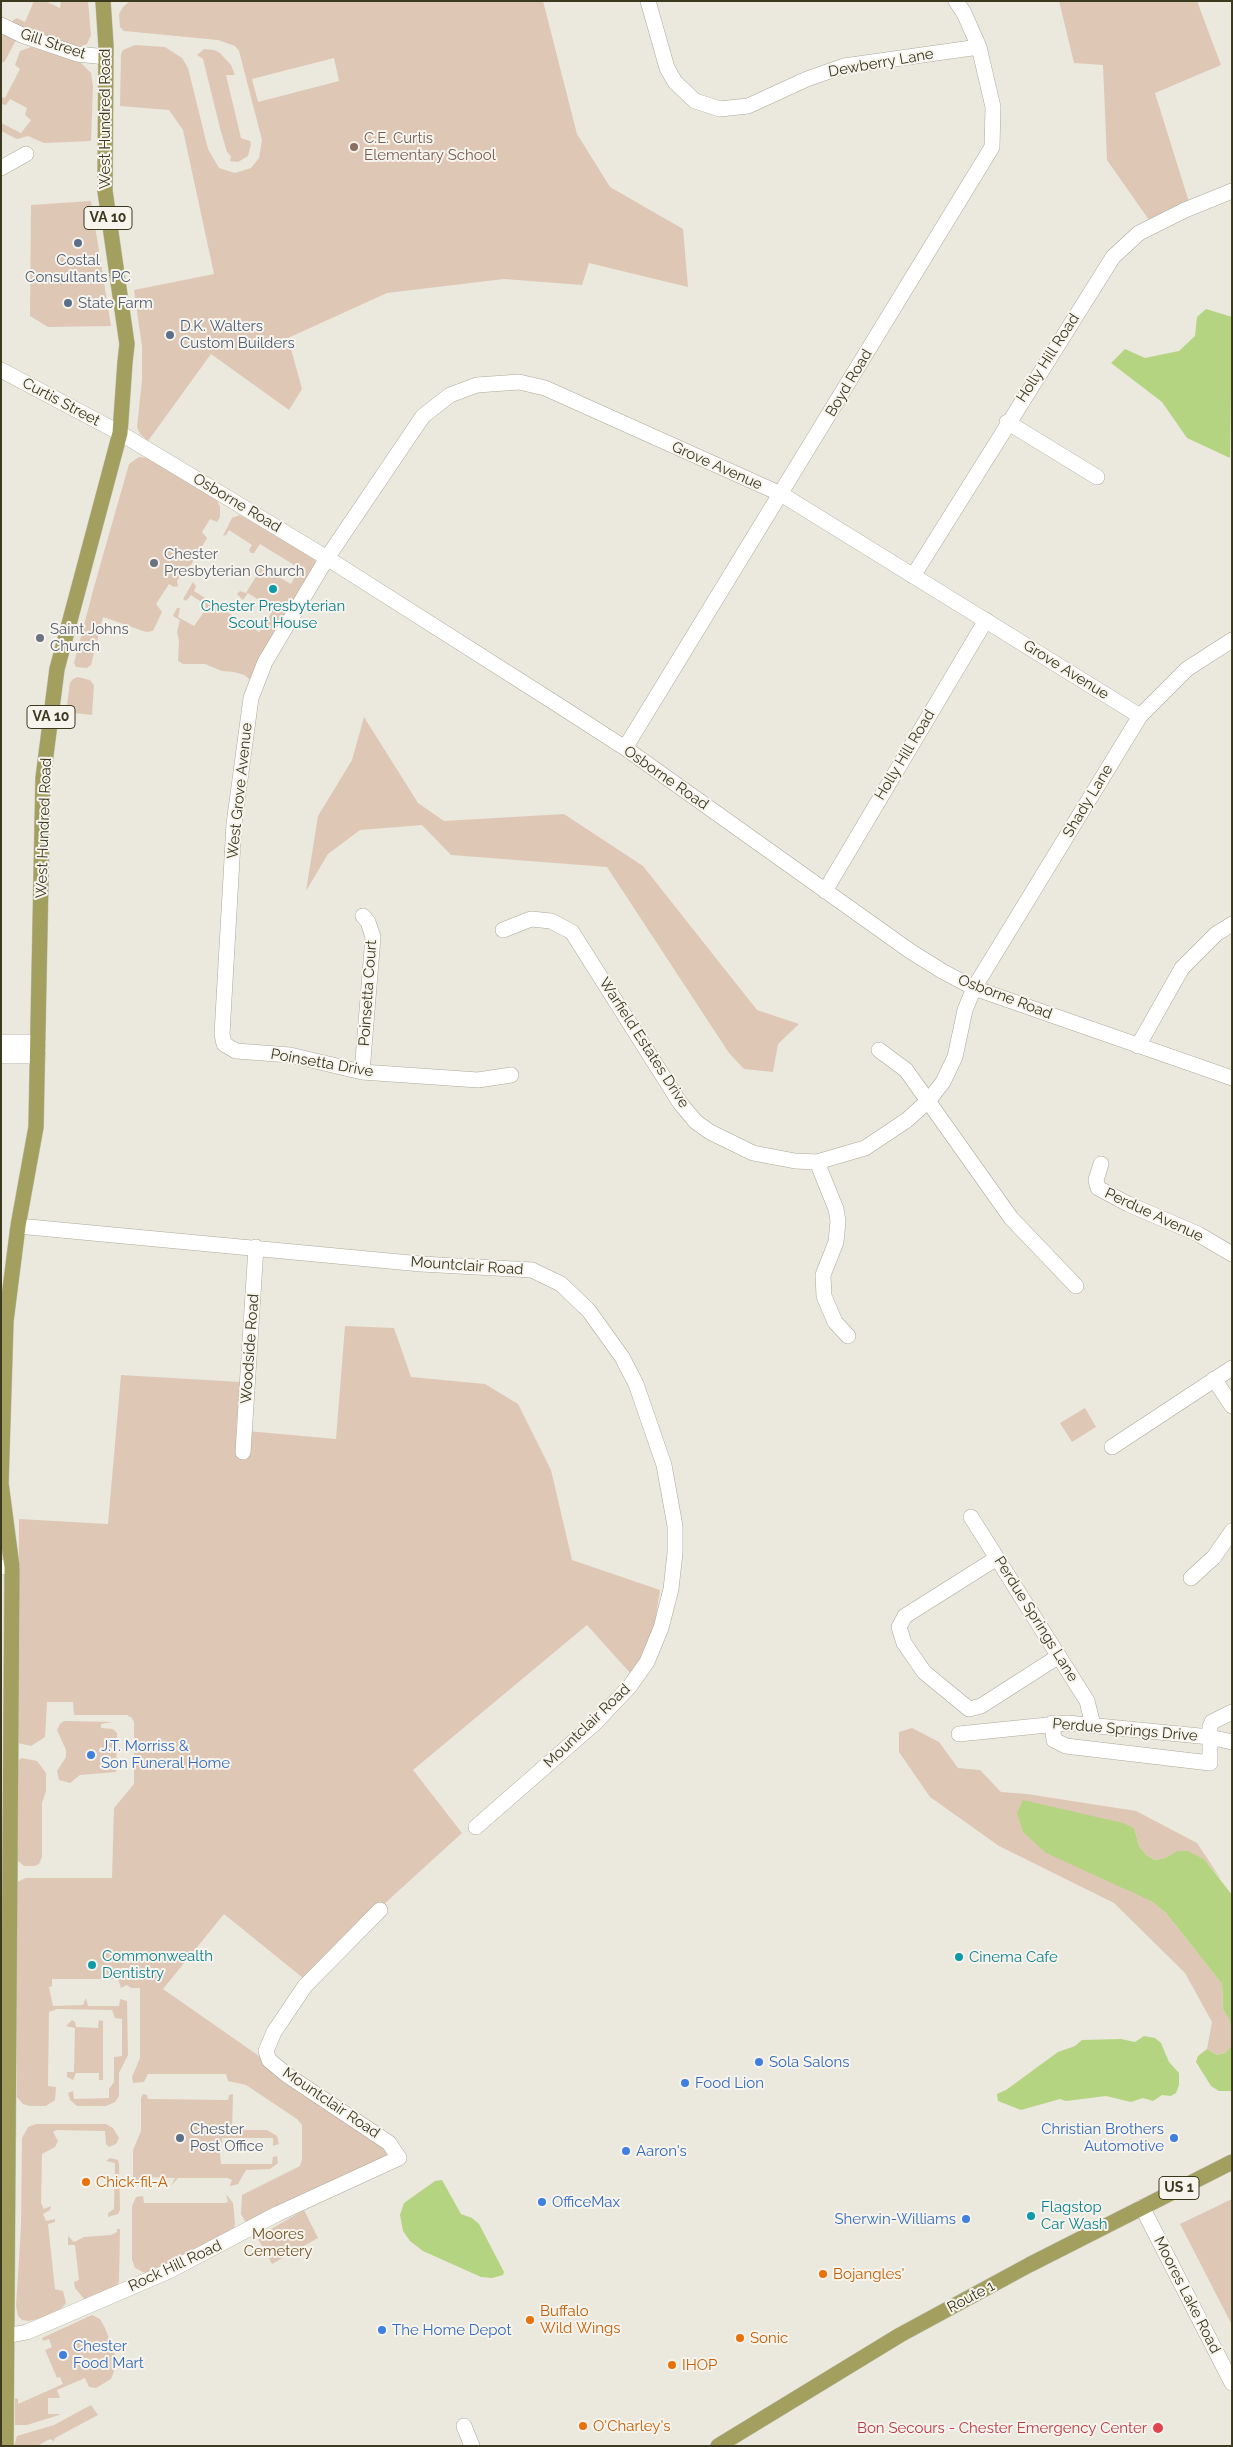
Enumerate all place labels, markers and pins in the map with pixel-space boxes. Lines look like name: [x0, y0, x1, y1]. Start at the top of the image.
place label: C.E. Curtis Elementary School: [364, 129, 496, 164]
marker: C.E. Curtis Elementary School: [348, 141, 360, 153]
marker: Costal Consultants PC: [72, 237, 84, 249]
place label: Costal Consultants PC: [25, 251, 131, 286]
place label: State Farm: [78, 294, 153, 312]
marker: State Farm: [62, 297, 74, 309]
place label: D.K. Walters Custom Builders: [180, 317, 295, 352]
marker: D.K. Walters Custom Builders: [164, 329, 176, 341]
place label: Chester Presbyterian Church: [164, 545, 304, 580]
marker: Chester Presbyterian Church: [148, 557, 160, 569]
marker: Chester Presbyterian Scout House: [267, 583, 279, 595]
place label: Chester Presbyterian Scout House: [201, 597, 345, 632]
place label: Saint Johns Church: [50, 620, 129, 655]
marker: Saint Johns Church: [34, 632, 46, 644]
place label: J.T. Morriss & Son Funeral Home: [101, 1737, 230, 1772]
marker: J.T. Morriss & Son Funeral Home: [85, 1749, 97, 1761]
place label: Commonwealth Dentistry: [102, 1947, 213, 1982]
place label: Cinema Cafe: [969, 1948, 1058, 1966]
marker: Cinema Cafe: [953, 1951, 965, 1963]
marker: Commonwealth Dentistry: [86, 1959, 98, 1971]
place label: Sola Salons: [769, 2053, 849, 2071]
marker: Sola Salons: [753, 2056, 765, 2068]
place label: Food Lion: [695, 2074, 764, 2092]
marker: Food Lion: [679, 2077, 691, 2089]
place label: Chester Post Office: [190, 2120, 263, 2155]
place label: Christian Brothers Automotive: [1041, 2120, 1164, 2155]
marker: Chester Post Office: [174, 2132, 186, 2144]
marker: Christian Brothers Automotive: [1168, 2132, 1180, 2144]
place label: Aaron's: [636, 2142, 687, 2160]
marker: Aaron's: [620, 2145, 632, 2157]
place label: Chick-fil-A: [96, 2173, 168, 2191]
marker: Chick-fil-A: [80, 2176, 92, 2188]
place label: OfficeMax: [552, 2193, 620, 2211]
marker: OfficeMax: [536, 2196, 548, 2208]
place label: Flagstop Car Wash: [1041, 2198, 1108, 2233]
place label: Sherwin-Williams: [834, 2210, 956, 2228]
marker: Flagstop Car Wash: [1025, 2210, 1037, 2222]
marker: Sherwin-Williams: [960, 2213, 972, 2225]
place label: Bojangles': [833, 2265, 905, 2283]
marker: Bojangles': [817, 2268, 829, 2280]
place label: Buffalo Wild Wings: [540, 2302, 620, 2337]
marker: Buffalo Wild Wings: [524, 2314, 536, 2326]
place label: The Home Depot: [392, 2321, 511, 2339]
marker: The Home Depot: [376, 2324, 388, 2336]
place label: Sonic: [750, 2329, 788, 2347]
marker: Sonic: [734, 2332, 746, 2344]
place label: Chester Food Mart: [73, 2337, 144, 2372]
marker: Chester Food Mart: [57, 2349, 69, 2361]
place label: IHOP: [682, 2356, 717, 2374]
marker: IHOP: [666, 2359, 678, 2371]
place label: O'Charley's: [593, 2417, 671, 2435]
place label: Bon Secours - Chester Emergency Center: [857, 2419, 1147, 2437]
marker: O'Charley's: [577, 2420, 589, 2432]
marker: Bon Secours - Chester Emergency Center: [1151, 2421, 1165, 2435]

